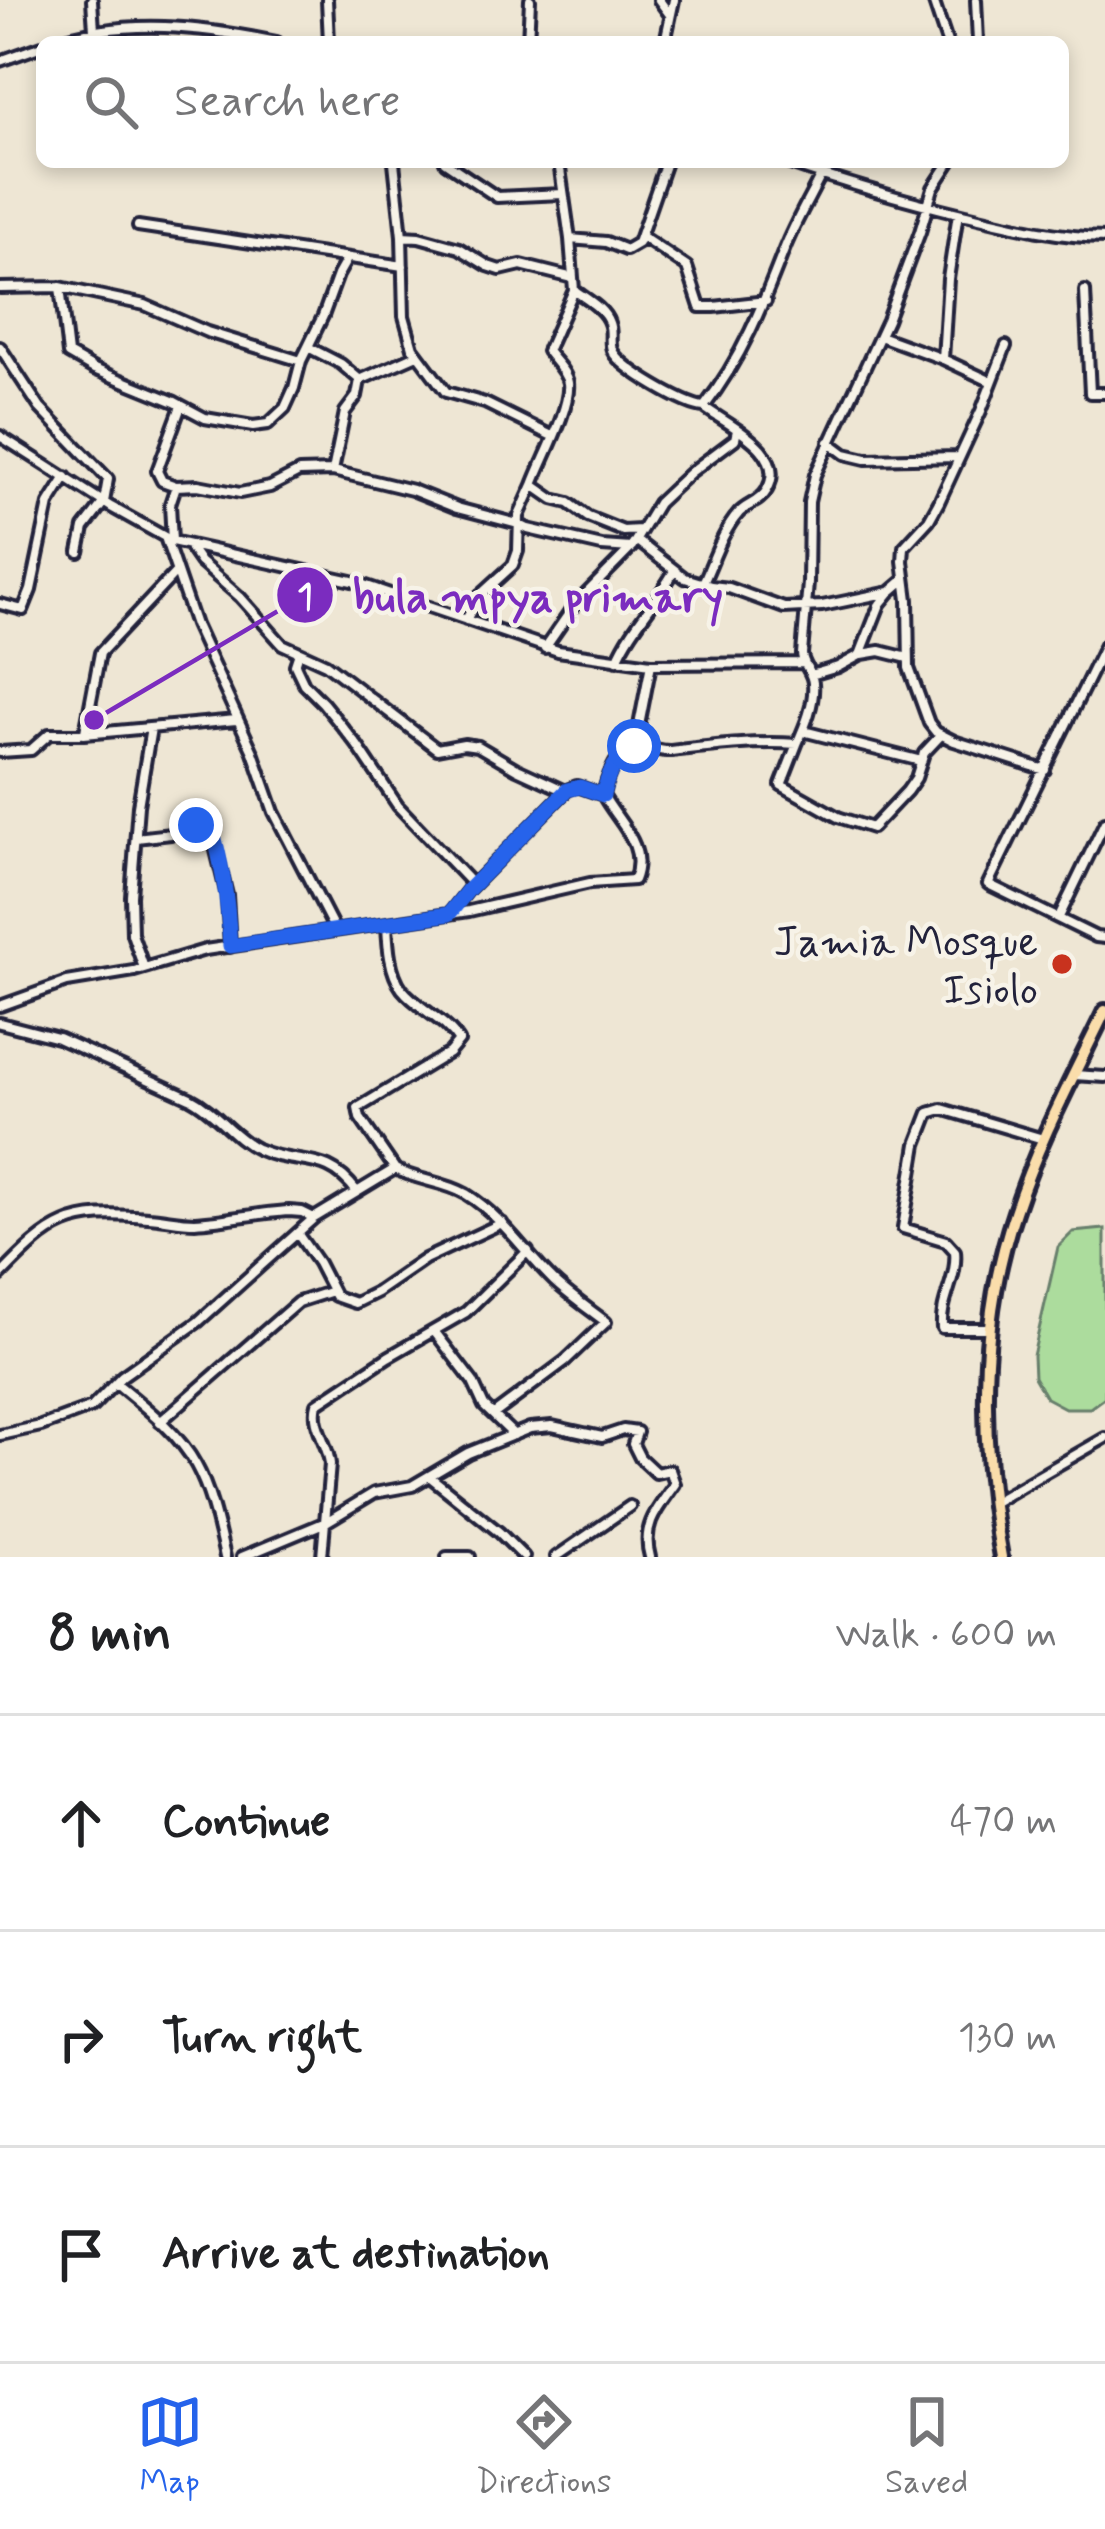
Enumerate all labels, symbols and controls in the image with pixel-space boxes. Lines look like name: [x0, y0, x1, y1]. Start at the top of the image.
search box: [36, 36, 1069, 168]
icon: search: [78, 69, 144, 135]
text: Search here: [174, 73, 401, 132]
callout: bula mpya primary: [275, 554, 741, 635]
text: bula mpya primary: [353, 569, 723, 628]
text: 1: [297, 575, 313, 622]
route start: [607, 719, 661, 773]
route end: [169, 798, 223, 852]
place label: Jamia Mosque Isiolo: [774, 916, 1038, 1019]
marker: Jamia Mosque Isiolo: [1049, 951, 1075, 977]
text: 8 min: [48, 1602, 171, 1668]
text: Walk · 600 m: [835, 1610, 1057, 1661]
icon: ahead: [48, 1790, 114, 1856]
text: Continue: [162, 1793, 330, 1852]
text: 470 m: [950, 1797, 1057, 1848]
icon: right: [48, 2006, 114, 2072]
text: Turn right: [162, 2009, 362, 2068]
text: 130 m: [958, 2013, 1057, 2064]
icon: arrive: [48, 2222, 114, 2288]
text: Arrive at destination: [162, 2225, 550, 2284]
tab: Map: [137, 2389, 203, 2505]
tab: Directions: [476, 2389, 612, 2505]
tab: Saved: [885, 2389, 968, 2505]

